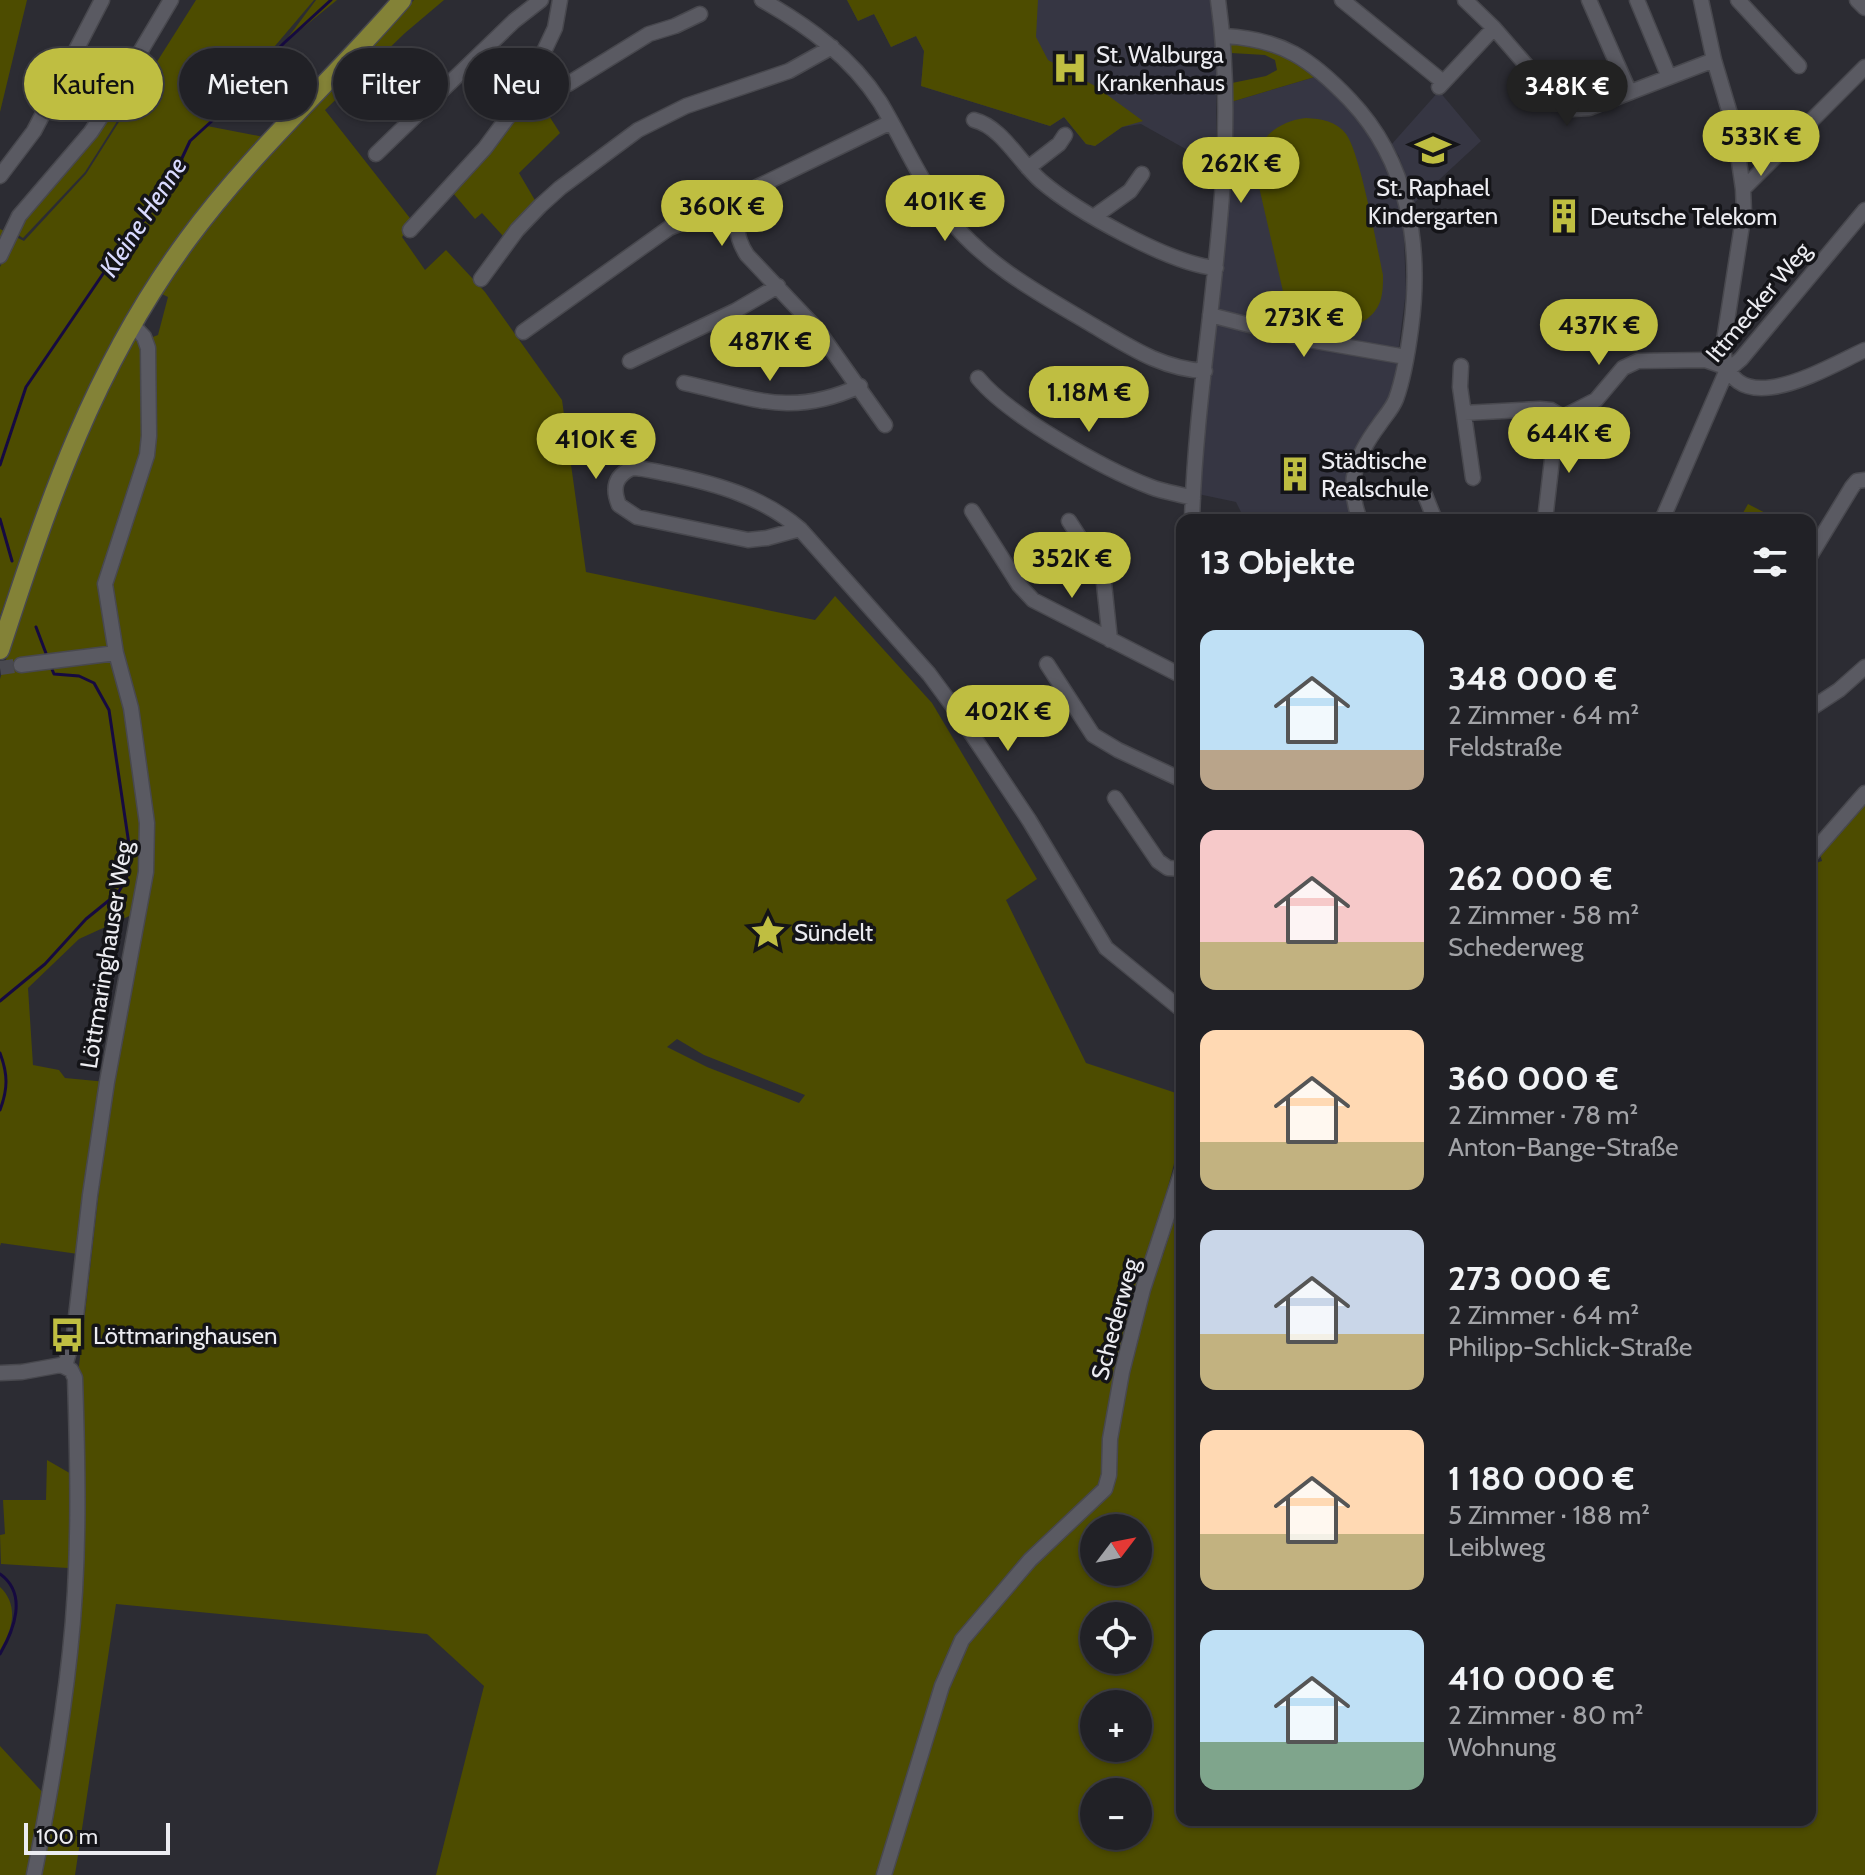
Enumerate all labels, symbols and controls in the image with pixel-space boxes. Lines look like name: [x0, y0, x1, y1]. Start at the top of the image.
place label: St. Walburga Krankenhaus: [1096, 40, 1225, 97]
chip: Kaufen: [24, 48, 163, 120]
chip: Mieten: [179, 48, 317, 120]
chip: Filter: [333, 48, 448, 120]
chip: Neu: [464, 48, 569, 120]
hospital icon: St. Walburga Krankenhaus: [1051, 49, 1089, 87]
pin: 348K €: [1502, 60, 1632, 128]
text: 348K €: [1525, 70, 1609, 102]
pin: 533K €: [1696, 110, 1826, 178]
text: 533K €: [1721, 120, 1801, 152]
school or university icon: St. Raphael Kindergarten: [1414, 131, 1452, 169]
pin: 262K €: [1176, 137, 1306, 205]
text: 262K €: [1201, 147, 1281, 179]
water label: Kleine Henne: [92, 151, 194, 283]
place label: St. Raphael Kindergarten: [1368, 173, 1498, 230]
pin: 401K €: [880, 175, 1010, 243]
pin: 360K €: [657, 180, 787, 248]
text: 401K €: [904, 185, 986, 217]
text: 360K €: [679, 190, 765, 222]
building icon: Deutsche Telekom: [1545, 197, 1583, 235]
place label: Deutsche Telekom: [1590, 202, 1777, 231]
street label: Ittmecker Weg: [1699, 235, 1817, 368]
pin: 273K €: [1239, 291, 1369, 359]
pin: 437K €: [1534, 299, 1664, 367]
text: 273K €: [1264, 301, 1344, 333]
text: 437K €: [1558, 309, 1640, 341]
pin: 487K €: [705, 315, 835, 383]
text: 487K €: [728, 325, 812, 357]
pin: 1.18M €: [1015, 366, 1163, 434]
text: 1.18M €: [1047, 376, 1131, 408]
pin: 644K €: [1504, 407, 1634, 475]
pin: 410K €: [531, 413, 661, 481]
text: 644K €: [1526, 417, 1612, 449]
text: 410K €: [555, 423, 637, 455]
place label: Städtische Realschule: [1321, 446, 1429, 503]
building icon: Städtische Realschule: [1276, 455, 1314, 493]
pin: 352K €: [1007, 532, 1137, 600]
icon: filters: [1748, 540, 1792, 584]
text: 13 Objekte: [1200, 541, 1355, 583]
text: 352K €: [1032, 542, 1112, 574]
text: 348 000 €: [1448, 657, 1617, 699]
icon: home: [1264, 662, 1360, 758]
pin: 402K €: [943, 685, 1073, 753]
text: 402K €: [964, 695, 1052, 727]
text: 2 Zimmer · 64 m²: [1448, 699, 1639, 731]
text: Feldstraße: [1448, 731, 1562, 763]
street label: Löttmaringhauser Weg: [74, 838, 138, 1071]
text: 262 000 €: [1448, 857, 1612, 899]
icon: home: [1264, 862, 1360, 958]
text: 2 Zimmer · 58 m²: [1448, 899, 1639, 931]
place icon: Sündelt: [749, 913, 787, 951]
place label: Sündelt: [794, 918, 873, 947]
text: Schederweg: [1448, 931, 1583, 963]
text: 360 000 €: [1448, 1057, 1619, 1099]
icon: home: [1264, 1062, 1360, 1158]
text: 2 Zimmer · 78 m²: [1448, 1099, 1638, 1131]
text: Anton-Bange-Straße: [1448, 1131, 1679, 1163]
street label: Schederweg: [1085, 1254, 1145, 1383]
text: 273 000 €: [1448, 1257, 1611, 1299]
icon: home: [1264, 1262, 1360, 1358]
text: 2 Zimmer · 64 m²: [1448, 1299, 1639, 1331]
bus stop icon: Löttmaringhausen: [48, 1316, 86, 1354]
place label: Löttmaringhausen: [93, 1321, 277, 1350]
text: Philipp-Schlick-Straße: [1448, 1331, 1692, 1363]
text: 1 180 000 €: [1448, 1457, 1634, 1499]
icon: home: [1264, 1462, 1360, 1558]
text: 5 Zimmer · 188 m²: [1448, 1499, 1650, 1531]
north arrow: [1080, 1514, 1152, 1586]
map controls: [1080, 1514, 1152, 1850]
text: Leiblweg: [1448, 1531, 1545, 1563]
button: locate: [1080, 1602, 1152, 1674]
text: 410 000 €: [1448, 1657, 1615, 1699]
icon: home: [1264, 1662, 1360, 1758]
button: +: [1080, 1690, 1152, 1762]
text: 2 Zimmer · 80 m²: [1448, 1699, 1643, 1731]
text: Wohnung: [1448, 1731, 1556, 1763]
button: −: [1080, 1778, 1152, 1850]
scale bar: [24, 1819, 170, 1855]
text: 100 m: [36, 1823, 98, 1850]

